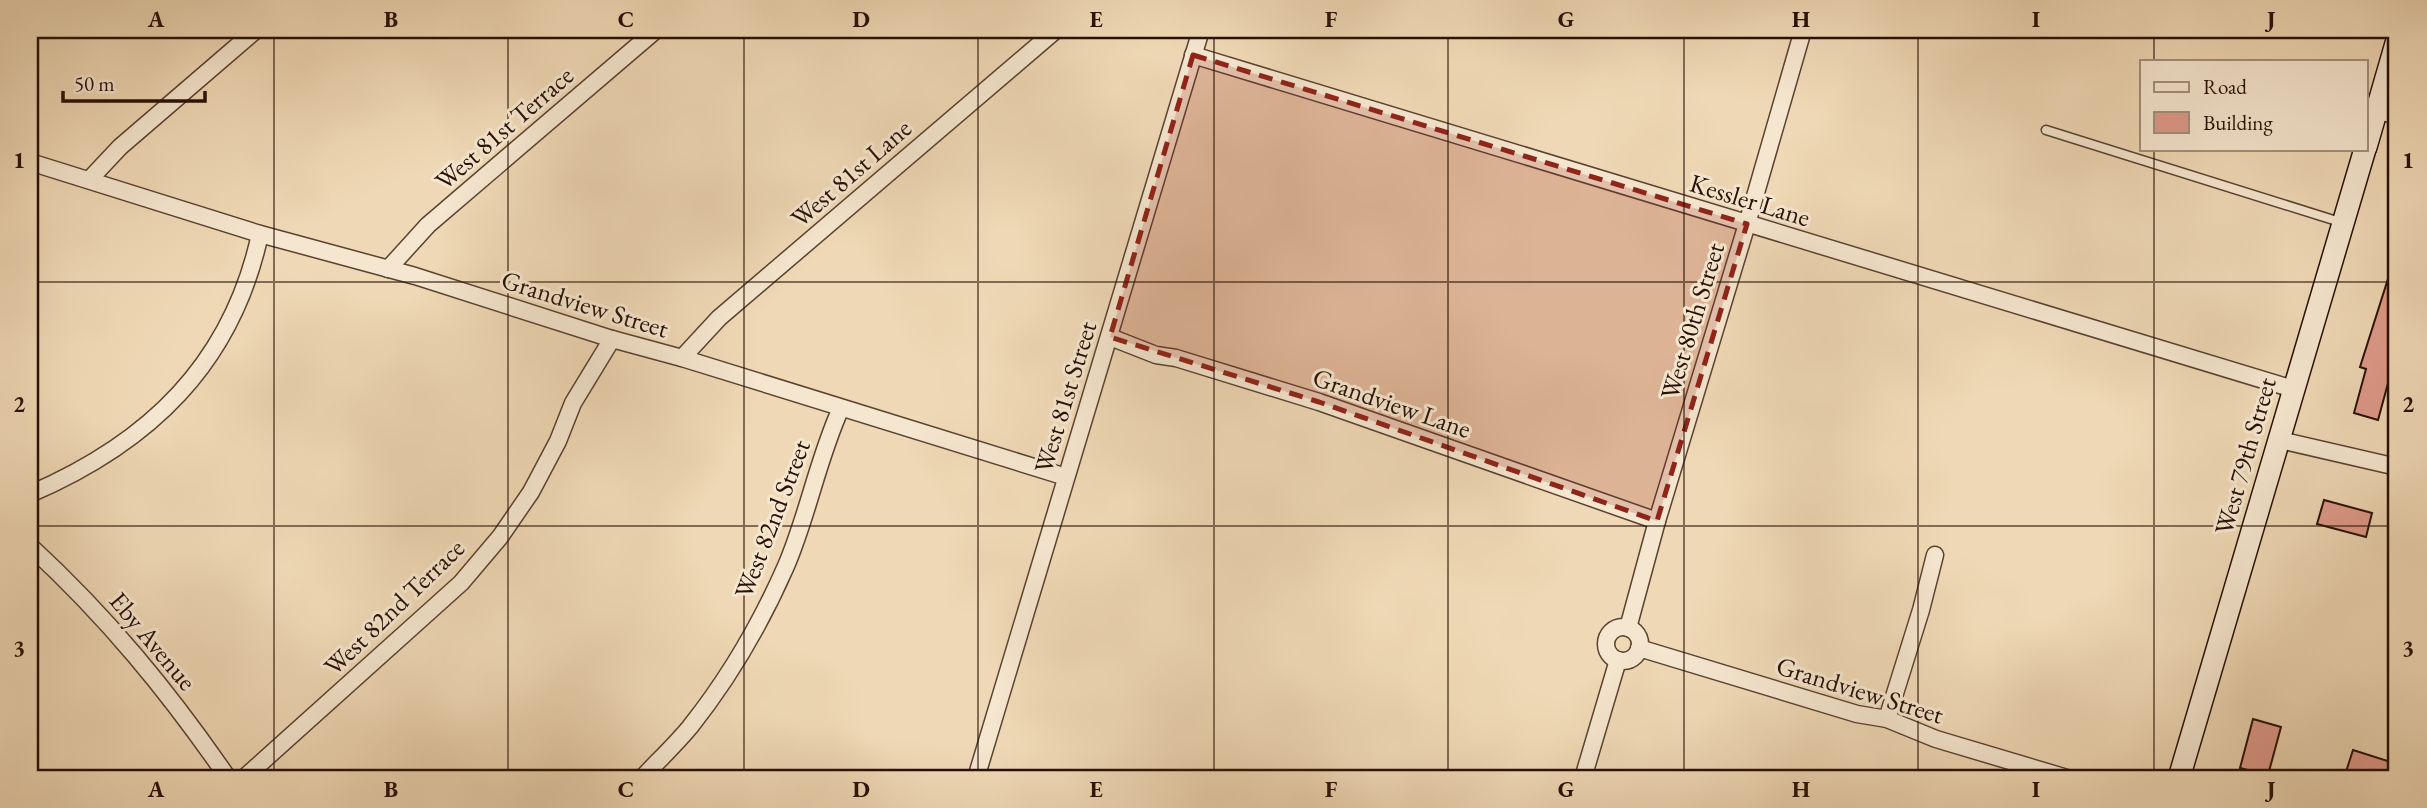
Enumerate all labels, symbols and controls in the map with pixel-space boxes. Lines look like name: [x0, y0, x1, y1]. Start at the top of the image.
text: A: [147, 4, 165, 34]
text: B: [384, 4, 398, 34]
text: C: [618, 4, 634, 34]
text: D: [852, 4, 870, 34]
text: E: [1089, 4, 1103, 34]
text: F: [1325, 4, 1338, 34]
text: G: [1558, 4, 1574, 34]
text: H: [1792, 4, 1810, 34]
text: I: [2032, 4, 2040, 34]
text: J: [2265, 4, 2276, 34]
street label: West 81st Terrace: [428, 59, 580, 197]
scale bar: [63, 60, 205, 104]
legend: [2140, 60, 2368, 150]
text: 50 m: [74, 70, 115, 97]
text: Road: [2203, 73, 2247, 100]
text: Building: [2203, 109, 2273, 136]
street label: West 81st Lane: [784, 111, 918, 235]
text: 1: [13, 145, 25, 175]
text: 1: [2402, 145, 2414, 175]
street label: Kessler Lane: [1686, 166, 1814, 234]
street label: West 80th Street: [1652, 239, 1732, 403]
street label: Grandview Street: [497, 262, 673, 346]
street label: West 81st Street: [1026, 317, 1104, 477]
street label: Grandview Lane: [1308, 360, 1476, 446]
street label: West 79th Street: [2206, 373, 2284, 539]
text: 2: [13, 389, 25, 419]
text: 2: [2402, 389, 2414, 419]
street label: West 82nd Street: [726, 435, 818, 603]
street label: West 82nd Terrace: [316, 531, 472, 683]
street label: Eby Avenue: [102, 585, 204, 697]
text: 3: [13, 633, 25, 663]
text: 3: [2402, 633, 2414, 663]
street label: Grandview Street: [1772, 648, 1948, 732]
text: A: [147, 774, 165, 804]
text: B: [384, 774, 398, 804]
text: C: [618, 774, 634, 804]
text: D: [852, 774, 870, 804]
text: E: [1089, 774, 1103, 804]
text: F: [1325, 774, 1338, 804]
text: G: [1558, 774, 1574, 804]
text: H: [1792, 774, 1810, 804]
text: I: [2032, 774, 2040, 804]
text: J: [2265, 774, 2276, 804]

